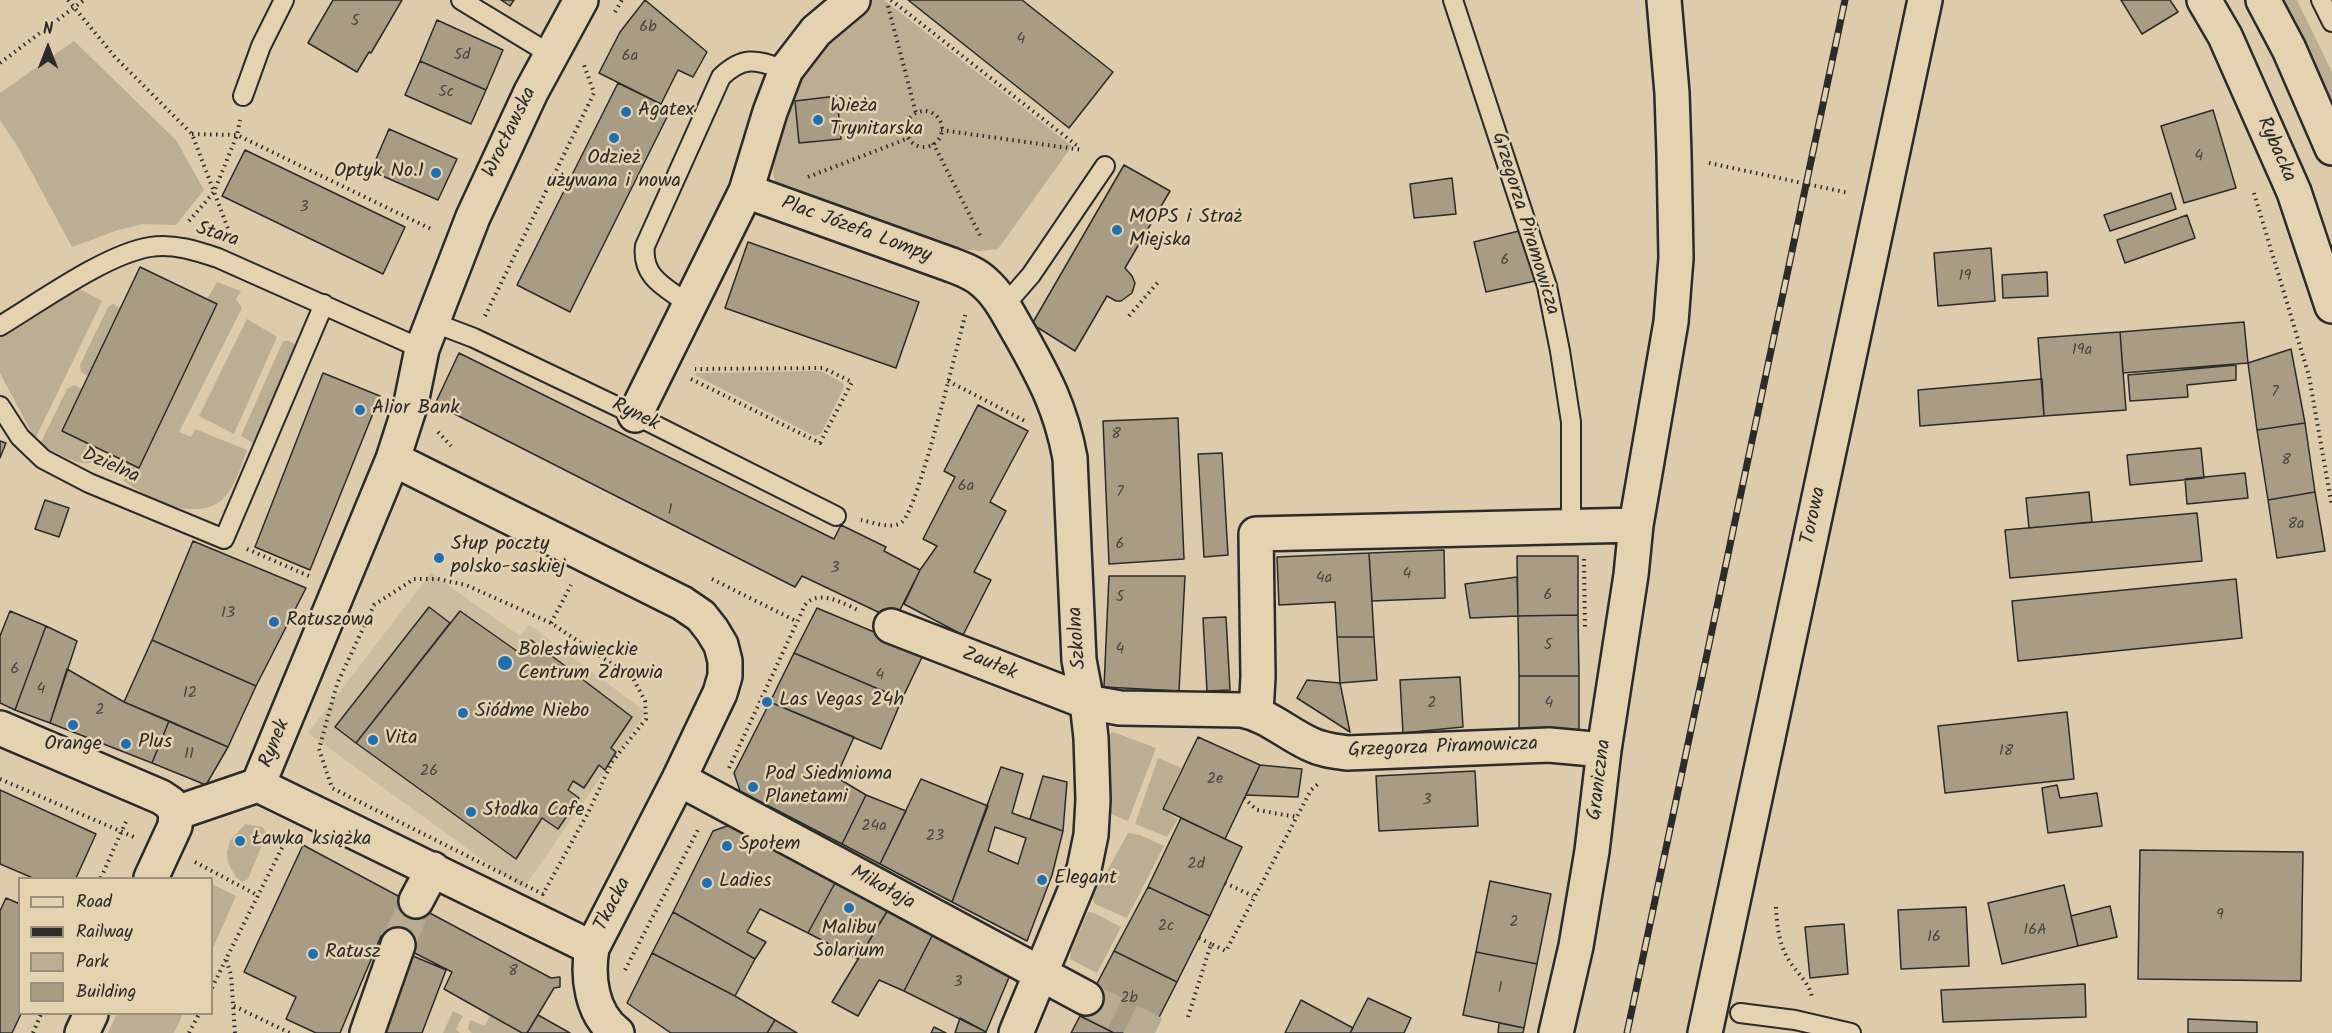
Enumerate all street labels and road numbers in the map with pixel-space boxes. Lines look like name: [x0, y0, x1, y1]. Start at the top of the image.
street label: Wrocławska: [479, 84, 543, 182]
street label: Rybacka: [2250, 114, 2300, 186]
street label: Grzegorza Piramowicza: [1485, 130, 1563, 318]
street label: Plac Józefa Lompy: [778, 193, 934, 269]
street label: Stara: [192, 218, 242, 254]
street label: Rynek: [607, 394, 663, 438]
street label: Dzielna: [78, 444, 142, 490]
street label: Torowa: [1797, 485, 1833, 547]
street label: Szkolna: [1065, 606, 1093, 670]
street label: Zaułek: [958, 643, 1020, 687]
street label: Rynek: [255, 716, 297, 772]
street label: Grzegorza Piramowicza: [1348, 734, 1538, 764]
street label: Graniczna: [1584, 738, 1618, 822]
street label: Mikołaja: [846, 862, 918, 916]
street label: Tkacka: [590, 874, 638, 936]

